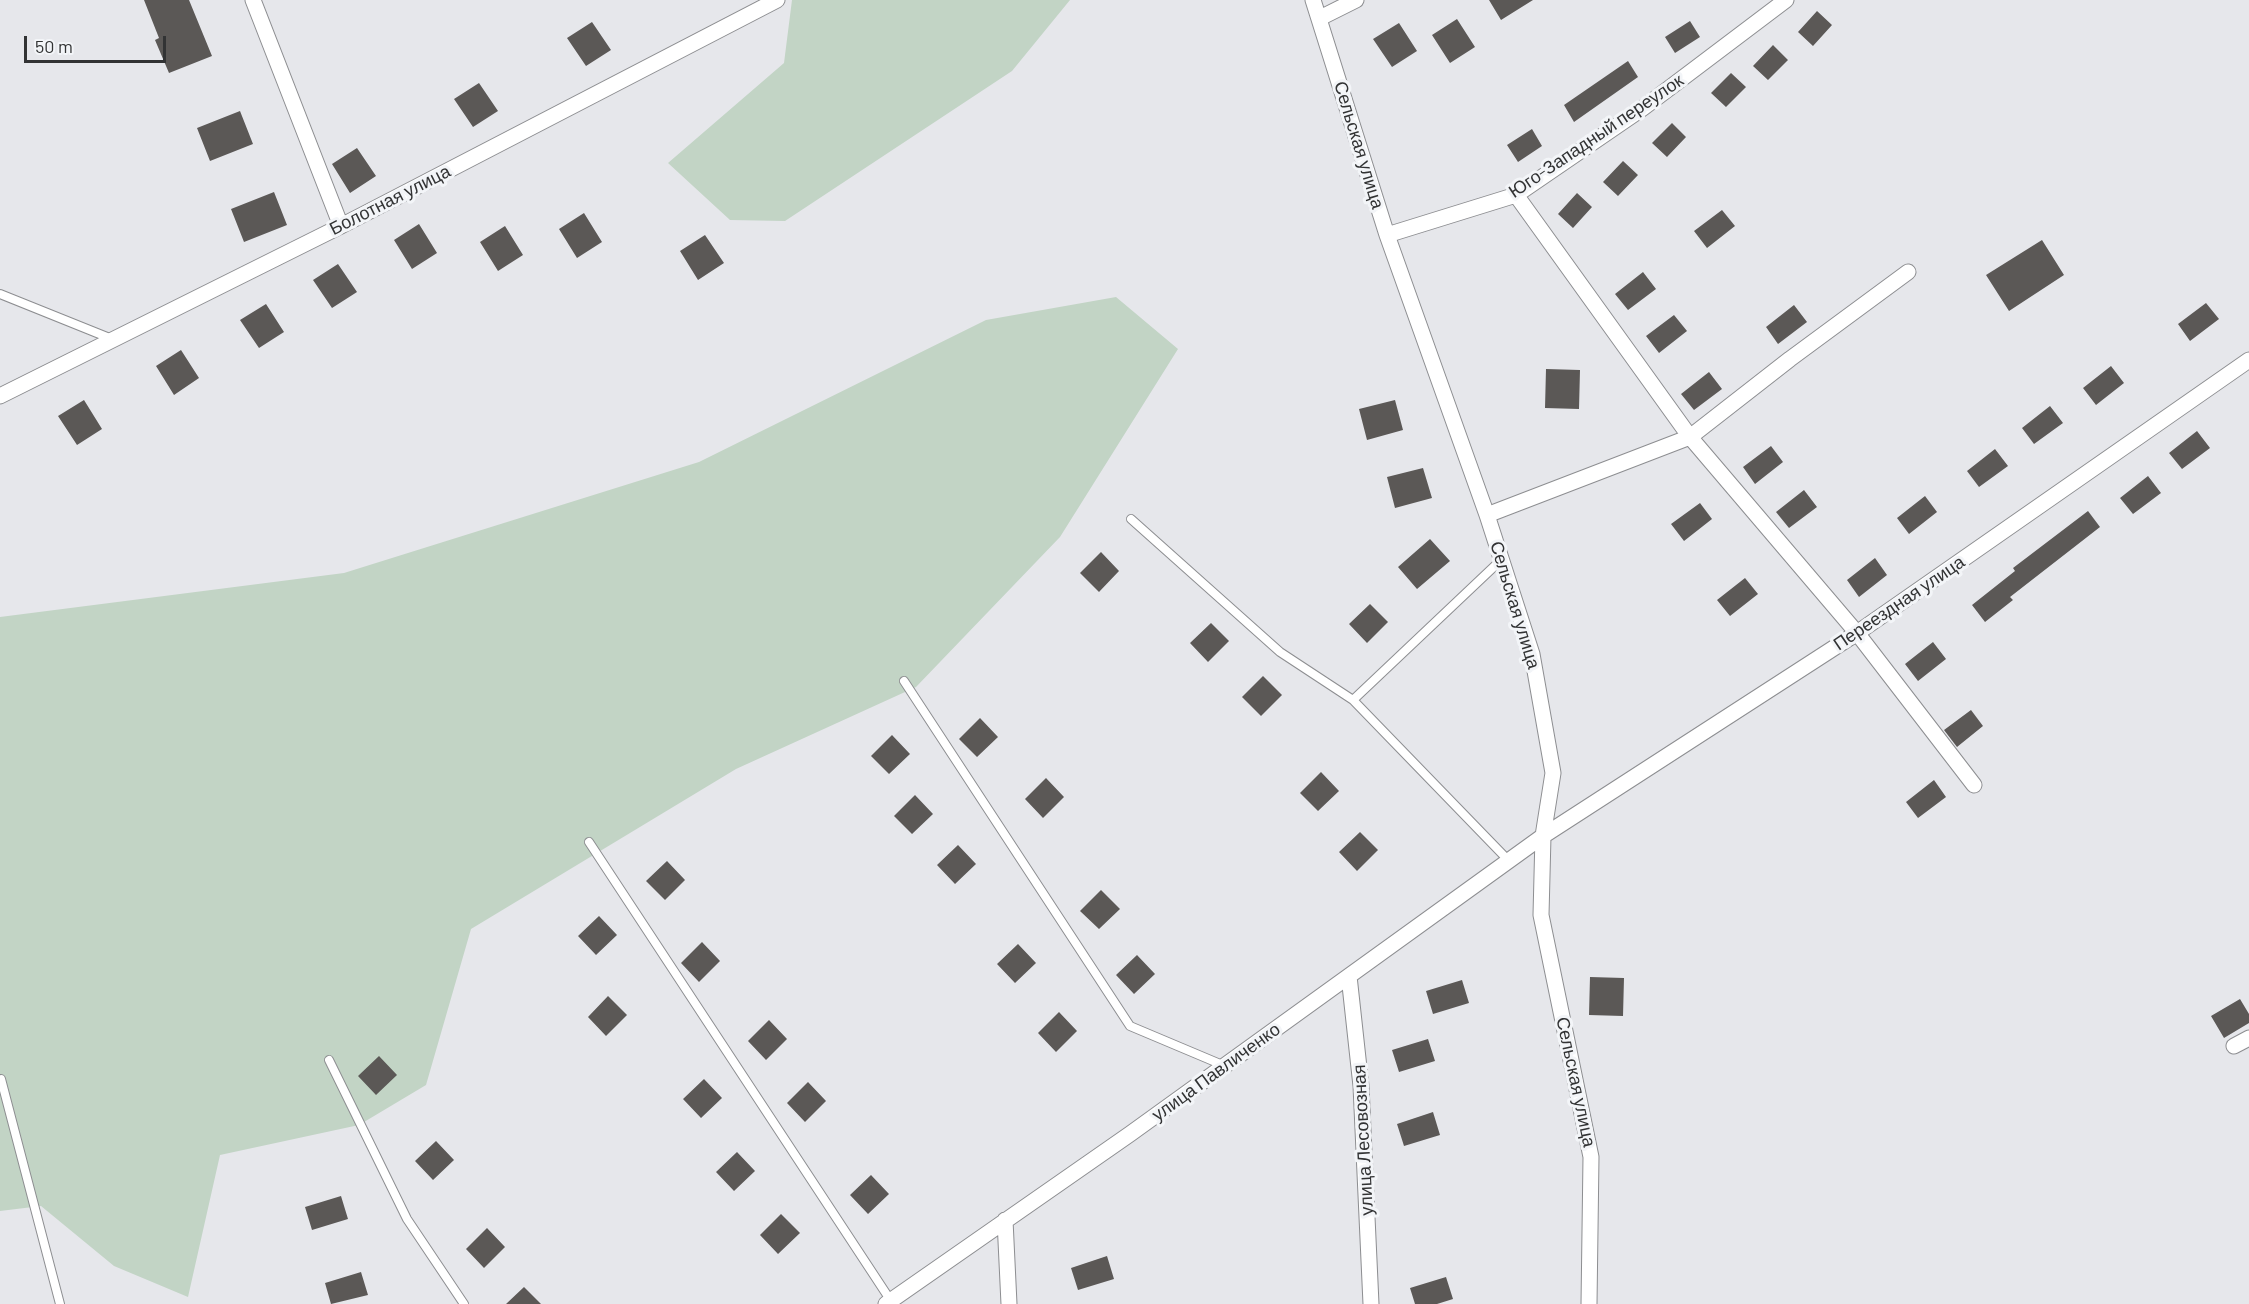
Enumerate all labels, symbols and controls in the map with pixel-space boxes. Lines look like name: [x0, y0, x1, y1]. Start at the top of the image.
scale bar: [27, 24, 170, 62]
text: 50 m: [35, 35, 73, 57]
street label: Юго-Западный переулок: [1505, 69, 1687, 203]
street label: Сельская улица: [1329, 79, 1389, 211]
street label: Болотная улица: [326, 160, 454, 240]
street label: Сельская улица: [1485, 539, 1545, 671]
street label: Переездная улица: [1829, 551, 1969, 655]
street label: Сельская улица: [1552, 1015, 1600, 1149]
street label: улица Павличенко: [1148, 1018, 1284, 1126]
street label: улица Лесовозная: [1348, 1064, 1378, 1216]

